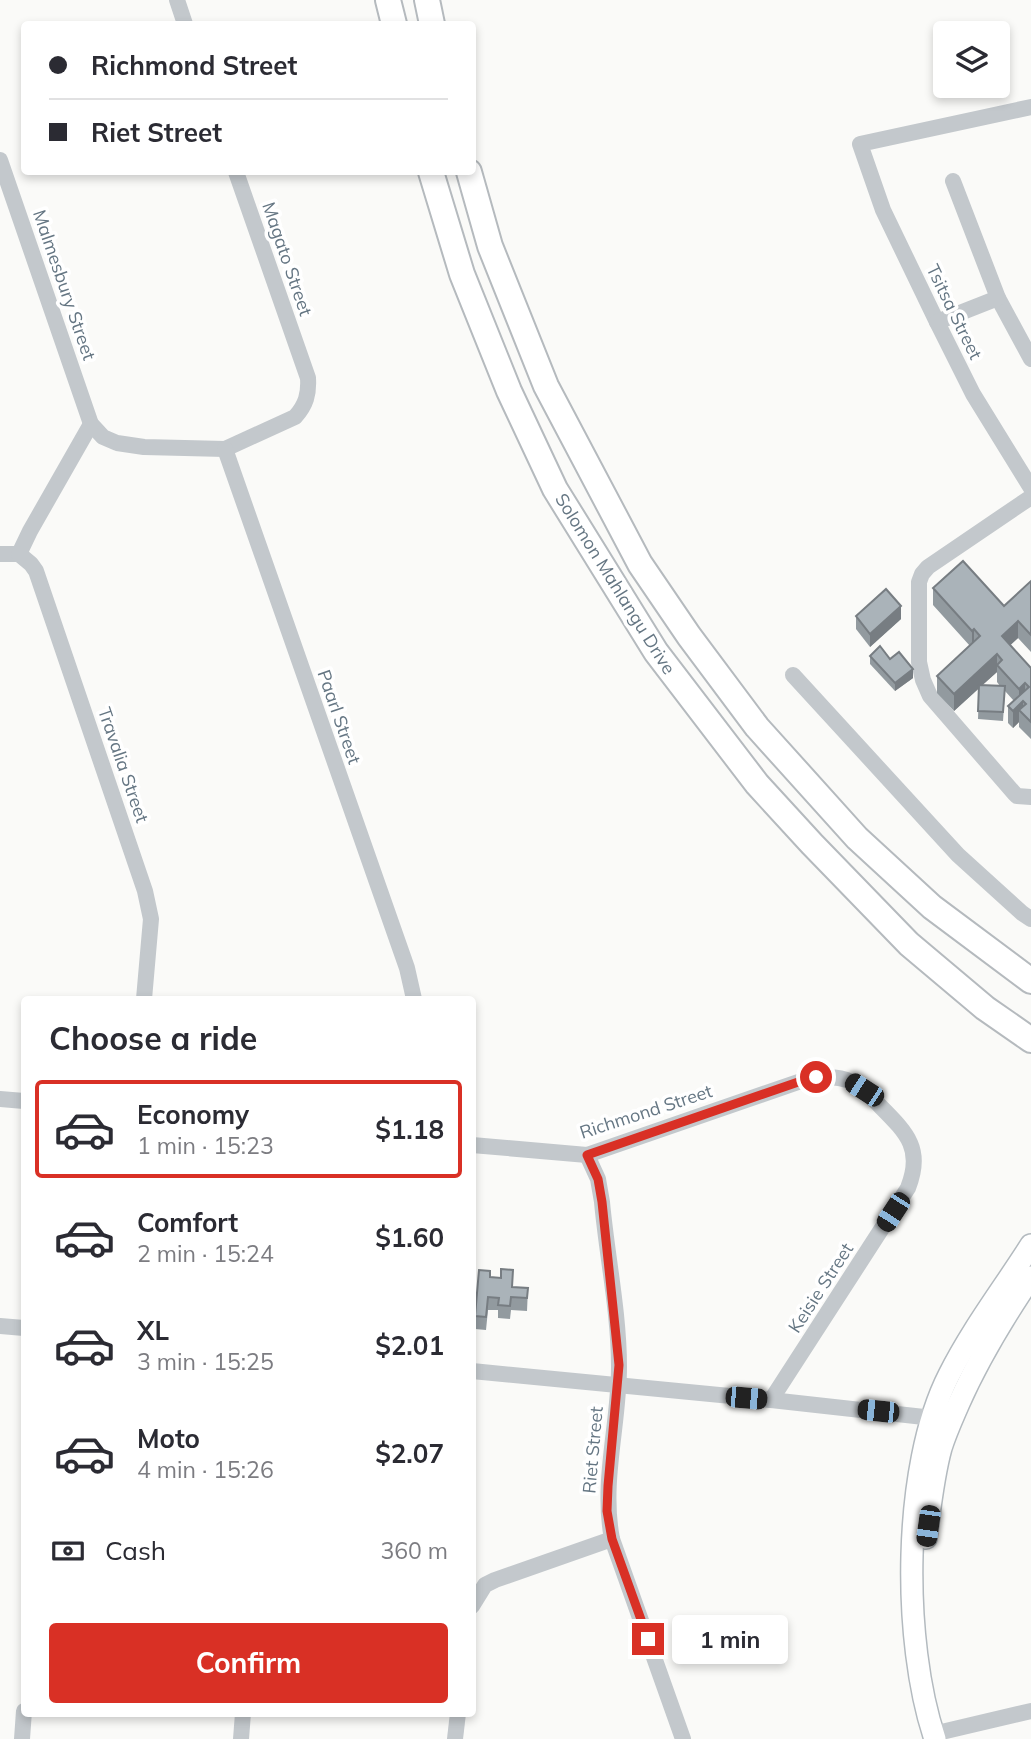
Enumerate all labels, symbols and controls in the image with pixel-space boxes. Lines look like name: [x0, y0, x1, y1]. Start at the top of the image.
map controls: [933, 21, 1010, 98]
button: layers: [933, 21, 1010, 98]
text: Richmond Street: [91, 49, 297, 82]
text: Riet Street: [91, 116, 222, 149]
street label: Magato Street: [257, 199, 318, 319]
street label: Malmesbury Street: [28, 207, 101, 363]
street label: Tsitsa Street: [921, 260, 987, 363]
street label: Solomon Mahlangu Drive: [550, 489, 681, 679]
street label: Paarl Street: [313, 667, 366, 767]
street label: Travalia Street: [93, 704, 154, 826]
text: Choose a ride: [49, 1018, 257, 1058]
route start: [800, 1061, 832, 1093]
car: [841, 1070, 888, 1110]
street label: Richmond Street: [577, 1079, 715, 1144]
icon: car: [53, 1098, 116, 1161]
text: Economy: [137, 1098, 249, 1131]
text: $1.18: [375, 1113, 444, 1146]
text: 1 min · 15:23: [137, 1131, 274, 1160]
car: [873, 1189, 914, 1235]
icon: car: [53, 1206, 116, 1269]
text: Comfort: [137, 1206, 238, 1239]
text: $1.60: [375, 1221, 444, 1254]
street label: Keisie Street: [783, 1238, 858, 1337]
text: 2 min · 15:24: [137, 1239, 274, 1268]
icon: car: [53, 1314, 116, 1377]
text: XL: [137, 1314, 169, 1347]
text: $2.01: [375, 1329, 444, 1362]
text: 3 min · 15:25: [137, 1347, 274, 1376]
car: [725, 1386, 768, 1410]
car: [857, 1398, 900, 1424]
street label: Riet Street: [577, 1405, 608, 1494]
icon: car: [53, 1422, 116, 1485]
text: Moto: [137, 1422, 200, 1455]
text: $2.07: [375, 1437, 444, 1470]
text: 4 min · 15:26: [137, 1455, 274, 1484]
car: [915, 1504, 942, 1548]
icon: cash: [49, 1532, 87, 1570]
text: Cash: [105, 1534, 166, 1567]
text: 360 m: [380, 1536, 448, 1565]
callout: 1 min: [672, 1614, 788, 1664]
button: Confirm: [49, 1623, 448, 1703]
route end: [632, 1623, 664, 1655]
text: 1 min: [700, 1625, 760, 1654]

